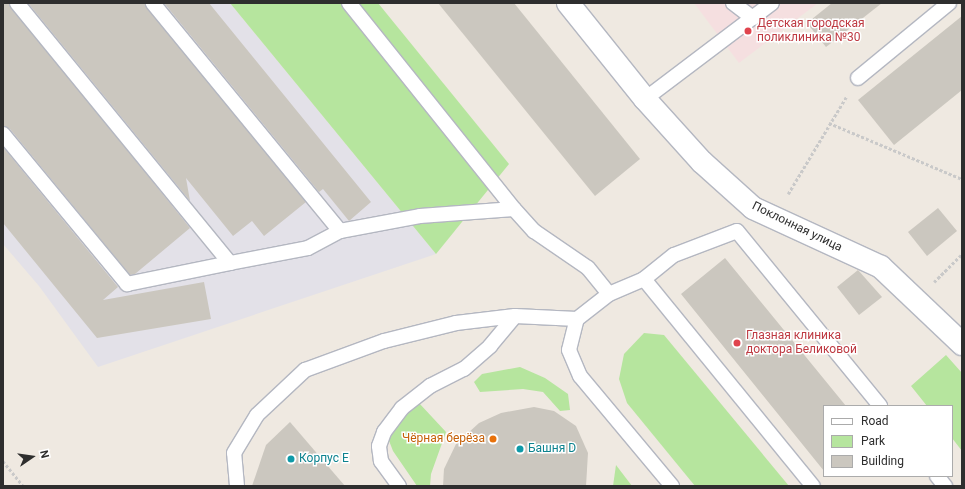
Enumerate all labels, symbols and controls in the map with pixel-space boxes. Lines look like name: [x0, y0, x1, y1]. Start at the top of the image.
place label: Детская городская поликлиника №30: [757, 17, 865, 45]
marker: Детская городская поликлиника №30: [742, 25, 754, 37]
street label: Поклонная улица: [750, 199, 844, 255]
place label: Глазная клиника доктора Беликовой: [746, 329, 857, 357]
marker: Глазная клиника доктора Беликовой: [731, 337, 743, 349]
legend: [823, 405, 953, 477]
text: Road: [861, 414, 889, 428]
place label: Чёрная берёза: [402, 432, 485, 446]
marker: Чёрная берёза: [488, 434, 498, 444]
text: Park: [861, 434, 885, 448]
north arrow: [12, 437, 52, 477]
place label: Башня D: [528, 442, 576, 456]
marker: Башня D: [515, 444, 525, 454]
text: N: [37, 449, 51, 459]
place label: Корпус E: [299, 452, 349, 466]
marker: Корпус E: [286, 454, 296, 464]
text: Building: [861, 454, 904, 468]

